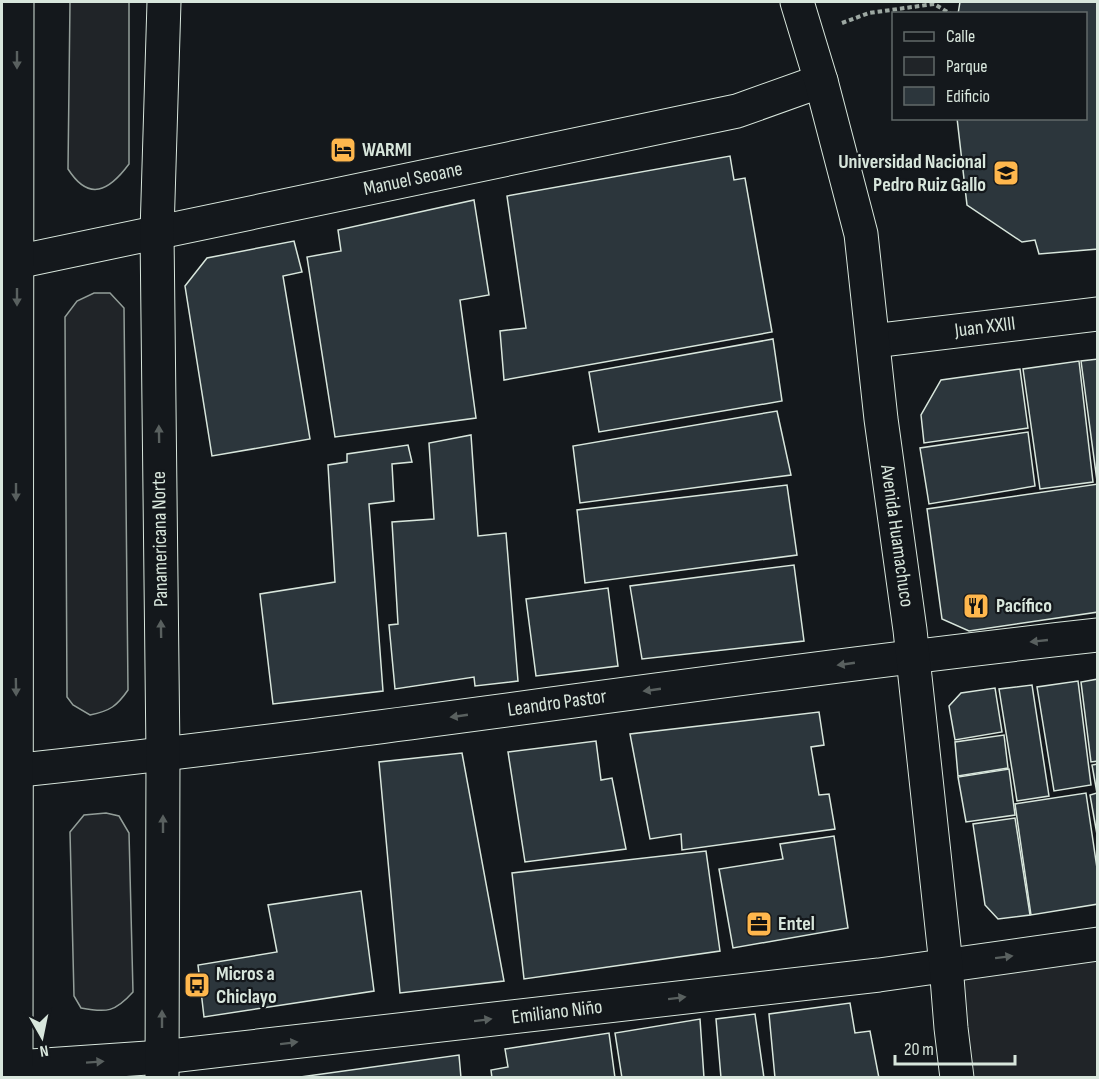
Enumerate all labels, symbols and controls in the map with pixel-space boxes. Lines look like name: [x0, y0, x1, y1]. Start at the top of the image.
legend: [892, 12, 1087, 120]
text: Calle: [946, 26, 975, 47]
one-way arrow: [12, 50, 22, 69]
text: Parque: [946, 56, 987, 77]
text: Edificio: [946, 86, 990, 107]
hotel icon: WARMI: [328, 135, 358, 165]
place label: WARMI: [362, 138, 412, 162]
place label: Universidad Nacional Pedro Ruiz Gallo: [838, 150, 986, 197]
street label: Manuel Seoane: [361, 157, 465, 201]
school or university icon: Universidad Nacional Pedro Ruiz Gallo: [991, 158, 1021, 188]
one-way arrow: [12, 287, 22, 306]
street label: Juan XXIII: [952, 311, 1017, 343]
one-way arrow: [154, 425, 164, 444]
street label: Avenida Huamachuco: [875, 462, 919, 609]
street label: Panamericana Norte: [147, 471, 173, 607]
one-way arrow: [11, 482, 21, 501]
restaurant icon: Pacífico: [961, 591, 991, 621]
place label: Pacífico: [996, 594, 1052, 618]
one-way arrow: [157, 620, 166, 639]
one-way arrow: [1030, 636, 1049, 646]
one-way arrow: [836, 660, 855, 669]
one-way arrow: [11, 677, 21, 696]
street label: Leandro Pastor: [506, 684, 608, 722]
one-way arrow: [643, 685, 662, 694]
one-way arrow: [450, 711, 469, 720]
one-way arrow: [158, 815, 168, 834]
office icon: Entel: [744, 909, 774, 939]
place label: Entel: [778, 912, 815, 936]
one-way arrow: [995, 952, 1014, 962]
place label: Micros a Chiclayo: [216, 962, 277, 1009]
bus stop icon: Micros a Chiclayo: [182, 970, 212, 1000]
one-way arrow: [667, 994, 686, 1003]
street label: Emiliano Niño: [510, 995, 604, 1029]
north arrow: [12, 1007, 72, 1067]
one-way arrow: [157, 1010, 167, 1029]
one-way arrow: [474, 1016, 493, 1025]
scale bar: [895, 1028, 1015, 1066]
one-way arrow: [280, 1038, 299, 1047]
text: 20 m: [904, 1039, 934, 1060]
text: N: [38, 1040, 50, 1060]
one-way arrow: [86, 1057, 105, 1066]

